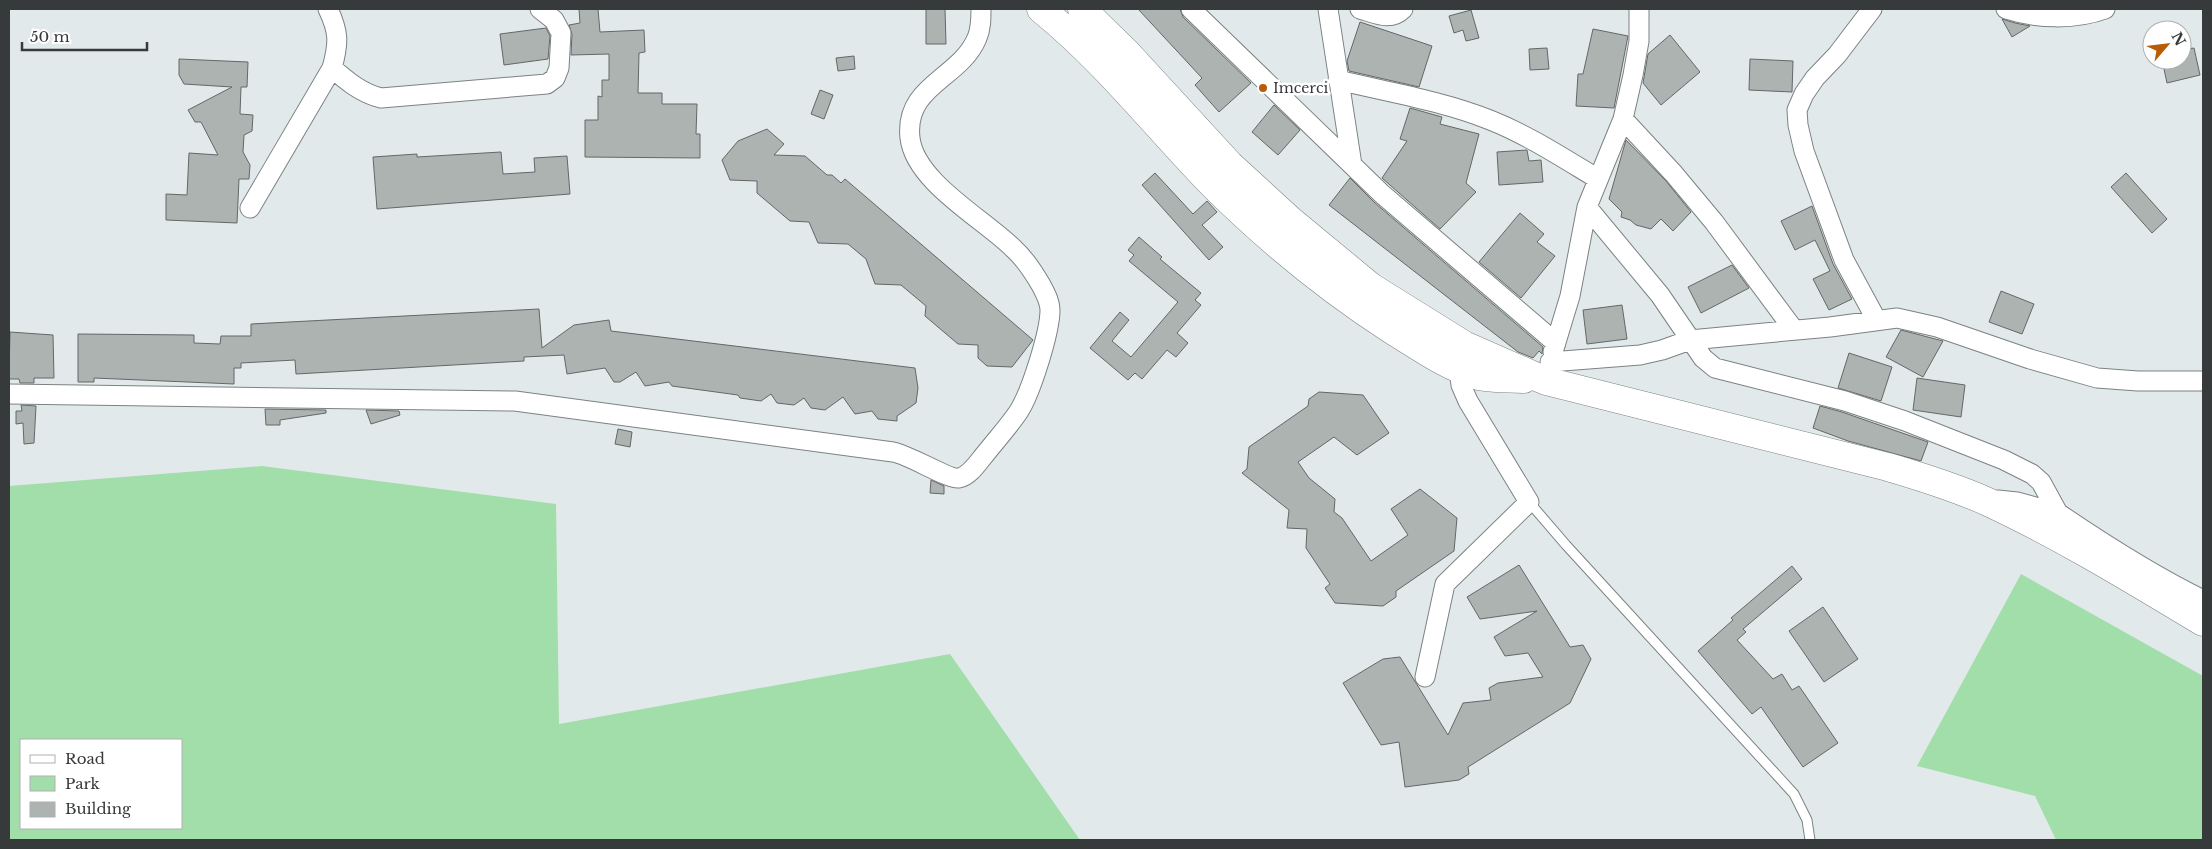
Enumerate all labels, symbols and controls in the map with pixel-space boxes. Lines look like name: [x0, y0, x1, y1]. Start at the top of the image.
scale bar: [22, 20, 148, 52]
north arrow: [2142, 20, 2192, 70]
text: 50 m: [30, 27, 70, 46]
text: N: [2167, 29, 2190, 49]
place label: Imcerci: [1273, 79, 1328, 97]
marker: Imcerci: [1257, 82, 1269, 94]
legend: [20, 739, 182, 829]
text: Road: [65, 749, 105, 768]
text: Park: [65, 774, 101, 793]
text: Building: [65, 799, 132, 818]

